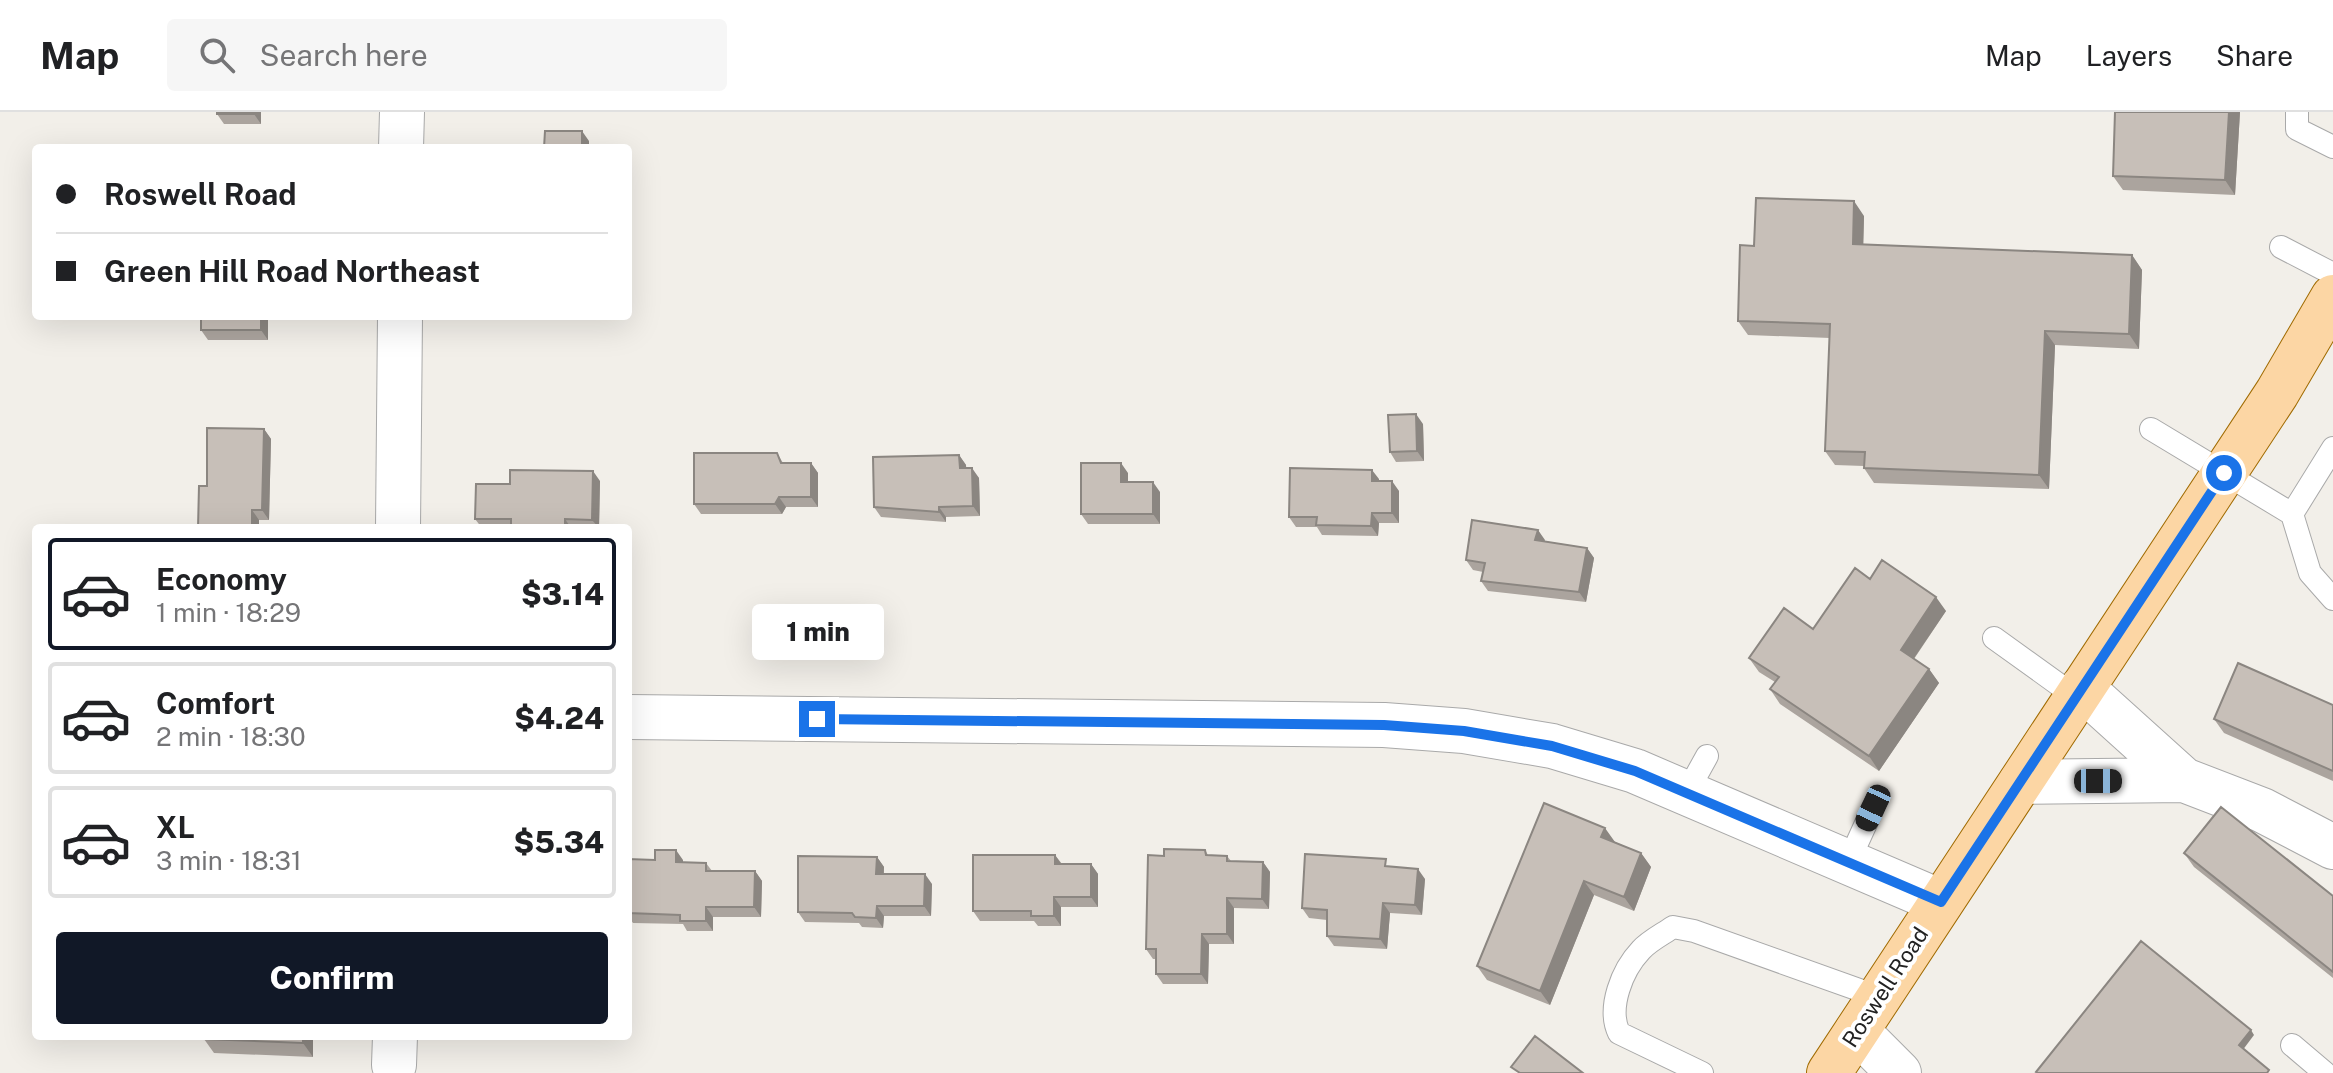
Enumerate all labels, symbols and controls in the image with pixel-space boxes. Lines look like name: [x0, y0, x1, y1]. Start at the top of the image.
search box: [167, 19, 727, 91]
text: Map: [40, 33, 119, 78]
icon: search: [195, 33, 239, 77]
text: Search here: [259, 37, 428, 73]
text: Map: [1985, 39, 2042, 72]
text: Layers: [2086, 39, 2172, 72]
text: Share: [2216, 39, 2293, 72]
text: Roswell Road: [104, 176, 297, 212]
text: Green Hill Road Northeast: [104, 253, 480, 289]
route start: [2206, 455, 2242, 491]
icon: car: [60, 558, 132, 630]
text: Economy: [156, 561, 287, 597]
text: $3.14: [521, 576, 604, 612]
text: 1 min · 18:29: [156, 597, 301, 628]
callout: 1 min: [751, 603, 883, 659]
text: 1 min: [786, 616, 850, 647]
icon: car: [60, 682, 132, 754]
text: Comfort: [156, 685, 275, 721]
text: $4.24: [514, 700, 604, 736]
route end: [799, 701, 835, 737]
text: 2 min · 18:30: [156, 721, 306, 752]
car: [2074, 769, 2122, 793]
car: [1852, 781, 1894, 835]
icon: car: [60, 806, 132, 878]
text: XL: [156, 809, 195, 845]
text: $5.34: [513, 824, 604, 860]
text: 3 min · 18:31: [156, 845, 301, 876]
street label: Roswell Road: [1837, 922, 1933, 1052]
button: Confirm: [56, 932, 608, 1024]

